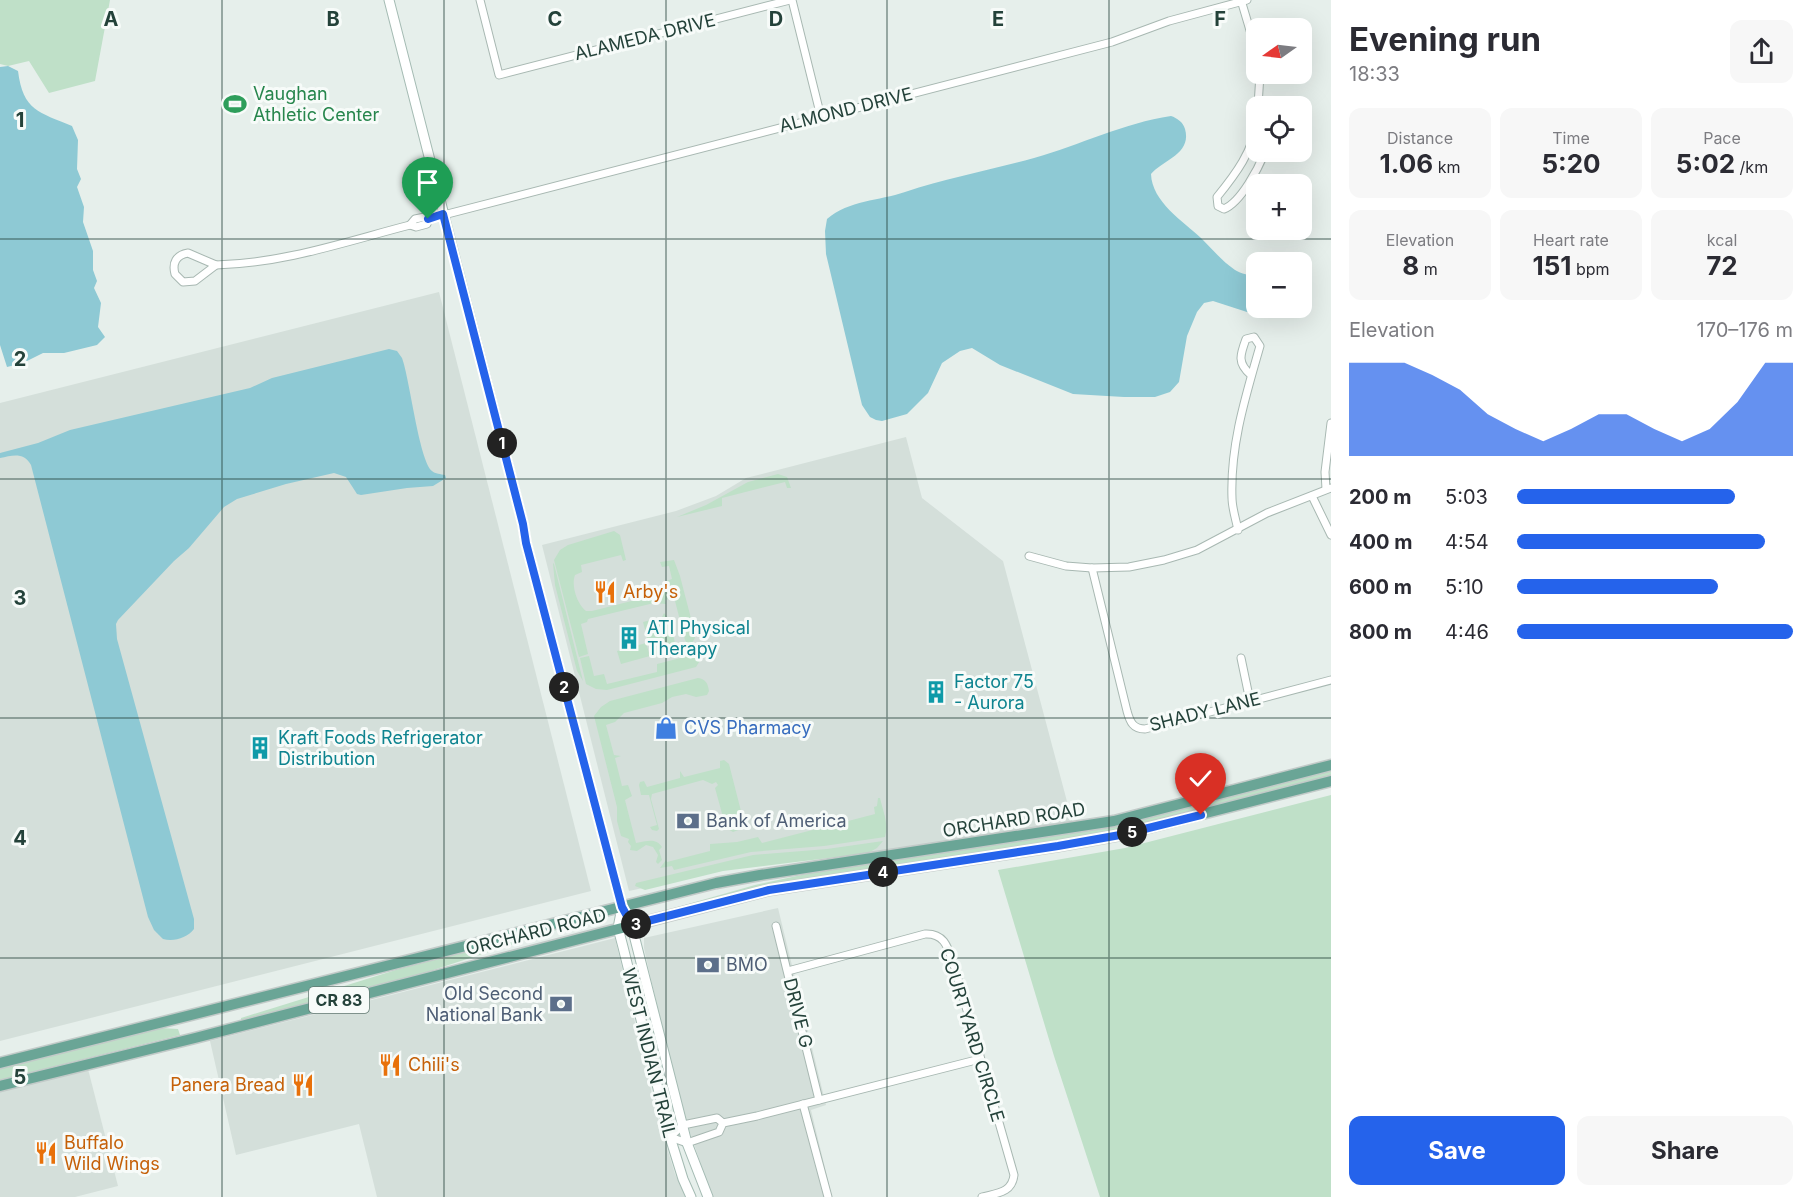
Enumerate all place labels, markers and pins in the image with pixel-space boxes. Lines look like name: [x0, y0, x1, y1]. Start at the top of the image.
place label: Vaughan Athletic Center: [253, 83, 380, 125]
sports icon: Vaughan Athletic Center: [222, 91, 248, 117]
pin: [402, 157, 453, 219]
pin: 1: [487, 428, 517, 458]
restaurant icon: Arby's: [592, 579, 618, 605]
place label: Arby's: [623, 581, 678, 602]
place label: ATI Physical Therapy: [647, 617, 750, 659]
building icon: ATI Physical Therapy: [616, 625, 642, 651]
place label: Factor 75 - Aurora: [954, 671, 1034, 713]
pin: 2: [549, 672, 579, 702]
building icon: Factor 75 - Aurora: [923, 679, 949, 705]
shop icon: CVS Pharmacy: [653, 715, 679, 741]
place label: CVS Pharmacy: [684, 717, 811, 738]
place label: Kraft Foods Refrigerator Distribution: [278, 727, 483, 769]
building icon: Kraft Foods Refrigerator Distribution: [247, 735, 273, 761]
pin: [1175, 753, 1226, 815]
bank icon: Bank of America: [675, 808, 701, 834]
place label: Bank of America: [706, 810, 847, 831]
pin: 5: [1117, 817, 1147, 847]
pin: 4: [868, 857, 898, 887]
pin: 3: [621, 909, 651, 939]
bank icon: BMO: [695, 952, 721, 978]
place label: BMO: [726, 954, 768, 975]
place label: Old Second National Bank: [426, 983, 543, 1025]
bank icon: Old Second National Bank: [548, 991, 574, 1017]
restaurant icon: Chili's: [377, 1052, 403, 1078]
place label: Chili's: [408, 1054, 460, 1075]
restaurant icon: Panera Bread: [290, 1072, 316, 1098]
place label: Panera Bread: [170, 1074, 285, 1095]
place label: Buffalo Wild Wings: [64, 1132, 160, 1174]
restaurant icon: Buffalo Wild Wings: [33, 1140, 59, 1166]

